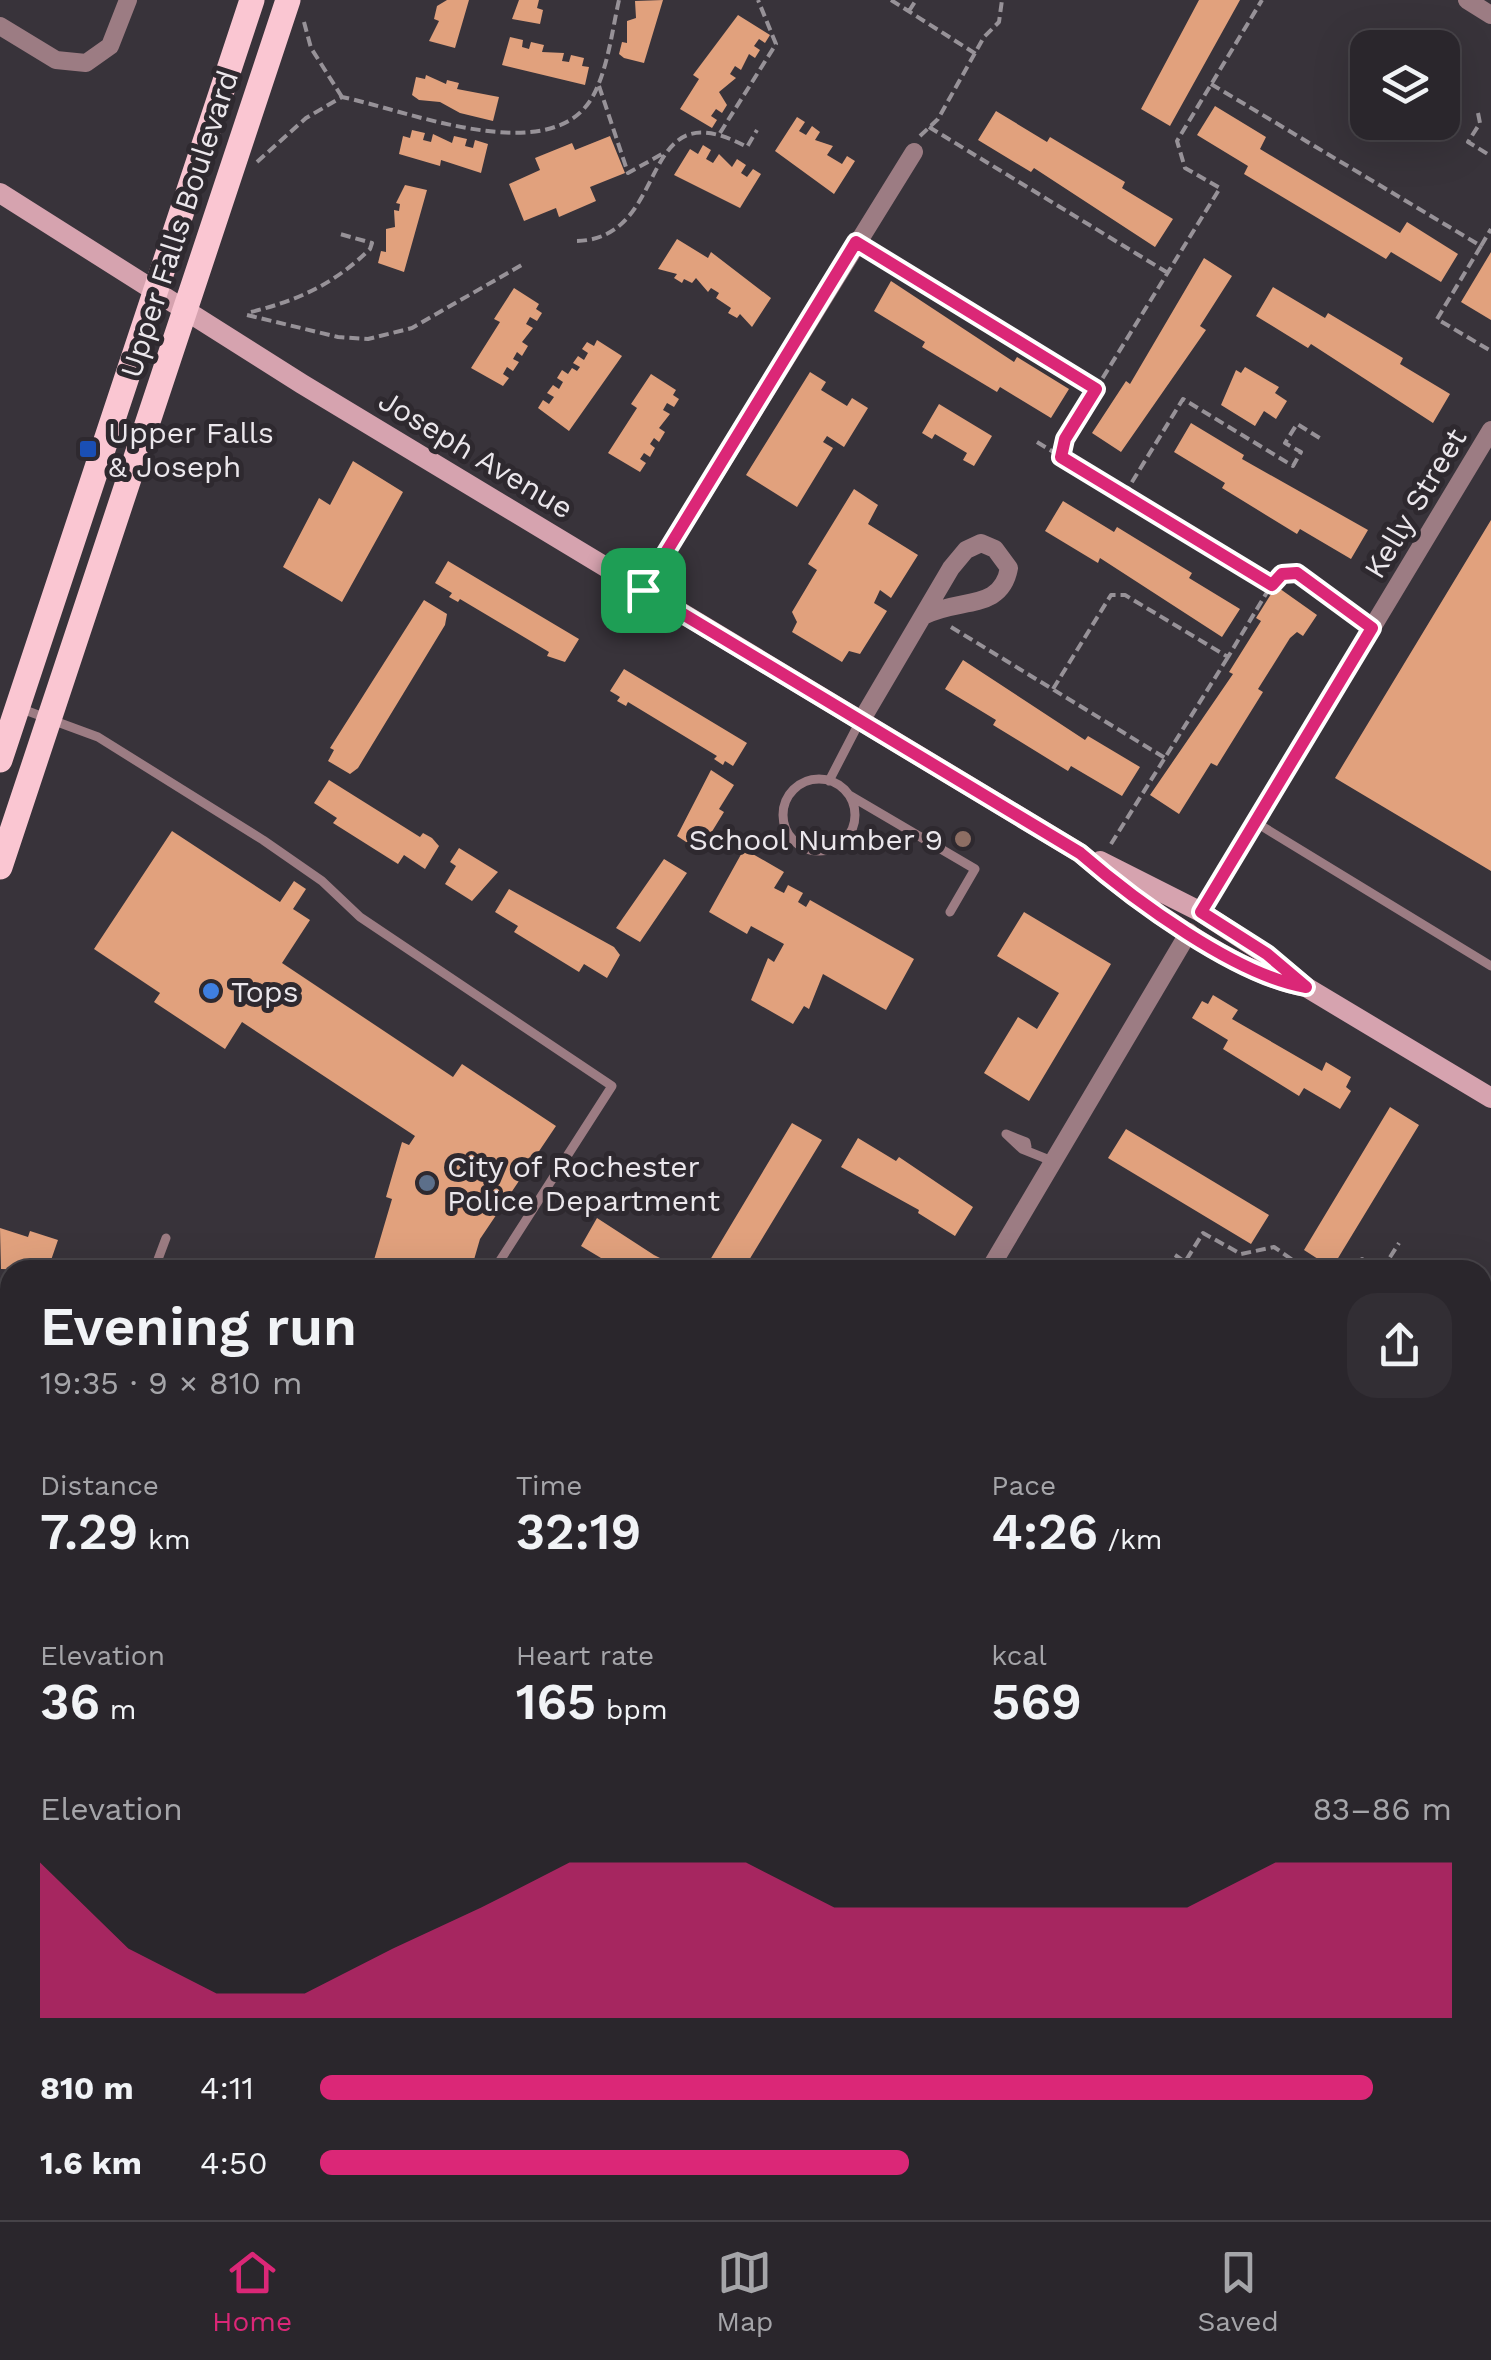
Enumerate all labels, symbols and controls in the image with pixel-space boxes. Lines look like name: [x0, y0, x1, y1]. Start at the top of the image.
map controls: [1350, 30, 1460, 140]
button: layers: [1350, 30, 1460, 140]
street label: Upper Falls Boulevard: [113, 66, 245, 382]
street label: Joseph Avenue: [373, 382, 579, 526]
place label: Upper Falls & Joseph: [108, 415, 274, 484]
street label: Kelly Street: [1357, 421, 1474, 584]
marker: Upper Falls & Joseph: [77, 438, 99, 460]
pin: [601, 548, 686, 633]
icon: arrive: [616, 563, 671, 618]
place label: School Number 9: [689, 822, 943, 857]
marker: School Number 9: [952, 828, 974, 850]
place label: Tops: [231, 974, 298, 1009]
marker: Tops: [200, 980, 222, 1002]
place label: City of Rochester Police Department: [447, 1149, 720, 1218]
marker: City of Rochester Police Department: [416, 1172, 438, 1194]
button: share: [1347, 1293, 1452, 1398]
text: Evening run: [40, 1294, 357, 1358]
text: 19:35 · 9 × 810 m: [40, 1364, 302, 1402]
text: Distance: [40, 1469, 159, 1502]
text: Time: [516, 1469, 582, 1502]
text: Pace: [991, 1469, 1056, 1502]
text: 7.29: [40, 1502, 138, 1561]
text: 32:19: [516, 1502, 641, 1561]
text: 4:26: [991, 1502, 1098, 1561]
text: km: [138, 1523, 191, 1556]
text: /km: [1098, 1523, 1163, 1556]
text: Elevation: [40, 1639, 165, 1672]
text: Heart rate: [516, 1639, 654, 1672]
text: kcal: [991, 1639, 1047, 1672]
text: 36: [40, 1672, 100, 1731]
text: 165: [516, 1672, 596, 1731]
text: 569: [991, 1672, 1082, 1731]
text: m: [100, 1693, 136, 1726]
text: bpm: [596, 1693, 668, 1726]
text: Elevation: [40, 1790, 183, 1828]
text: 83–86 m: [1312, 1790, 1452, 1828]
text: 810 m: [40, 2069, 134, 2107]
text: 4:11: [200, 2069, 254, 2107]
text: 1.6 km: [40, 2144, 142, 2182]
text: 4:50: [200, 2144, 268, 2182]
tab: Home: [212, 2245, 292, 2338]
tab: Map: [716, 2245, 773, 2338]
tab: Saved: [1198, 2245, 1279, 2338]

